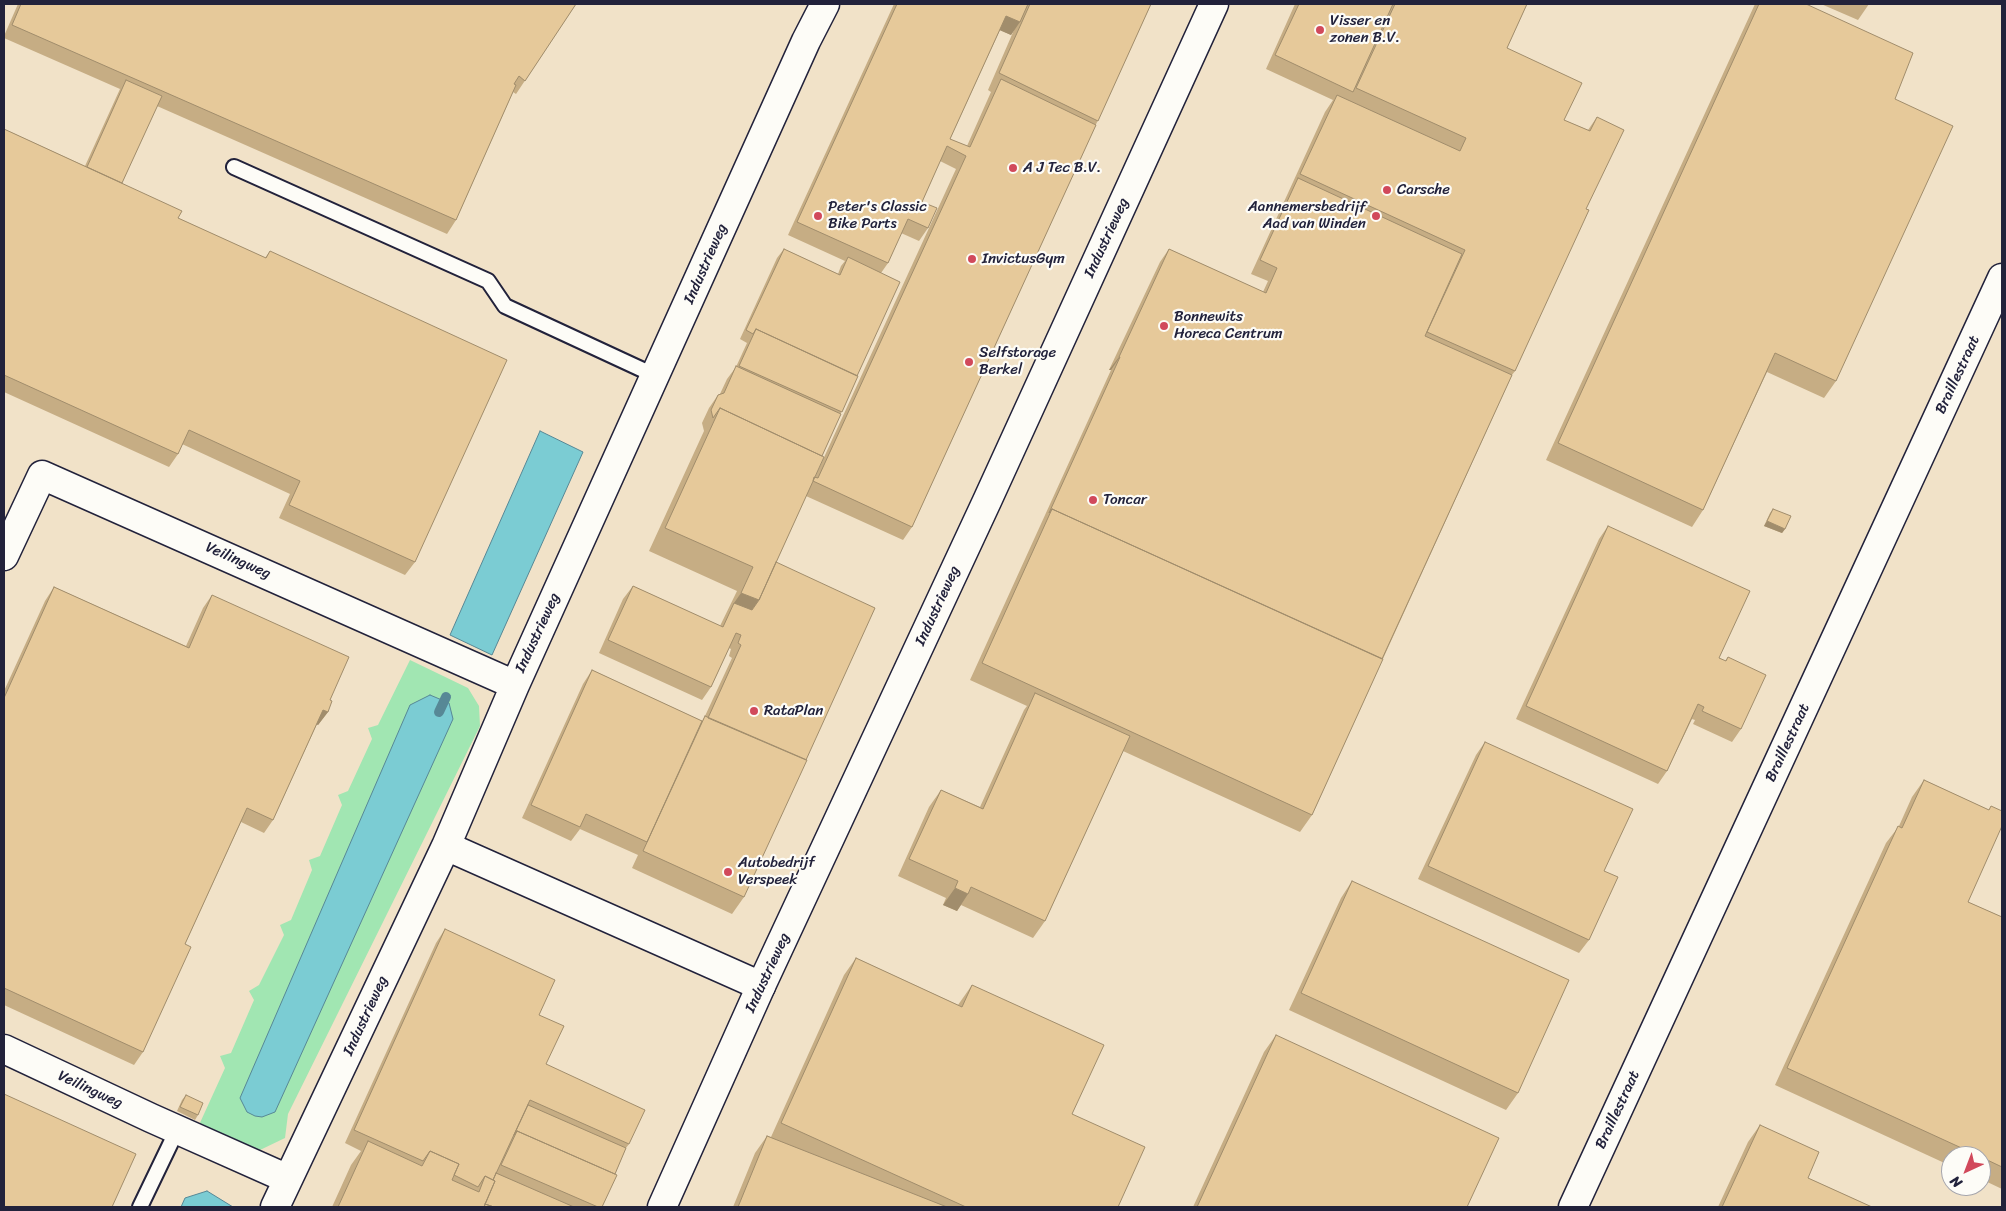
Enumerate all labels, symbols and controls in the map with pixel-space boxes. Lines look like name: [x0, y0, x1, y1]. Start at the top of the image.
place label: Visser en zonen B.V.: [1330, 12, 1400, 47]
marker: Visser en zonen B.V.: [1314, 24, 1326, 36]
place label: A J Tec B.V.: [1023, 159, 1101, 177]
marker: A J Tec B.V.: [1007, 162, 1019, 174]
place label: Carsche: [1397, 181, 1450, 199]
marker: Carsche: [1381, 184, 1393, 196]
street label: Industrieweg: [1081, 195, 1133, 281]
place label: Peter's Classic Bike Parts: [828, 198, 927, 233]
place label: Aannemersbedrijf Aad van Winden: [1248, 198, 1366, 233]
marker: Peter's Classic Bike Parts: [812, 210, 824, 222]
marker: Aannemersbedrijf Aad van Winden: [1370, 210, 1382, 222]
street label: Industrieweg: [680, 221, 732, 307]
place label: InvictusGym: [982, 250, 1065, 268]
marker: InvictusGym: [966, 253, 978, 265]
place label: Bonnewits Horeca Centrum: [1174, 308, 1282, 343]
marker: Bonnewits Horeca Centrum: [1158, 320, 1170, 332]
street label: Braillestraat: [1932, 333, 1984, 417]
place label: Selfstorage Berkel: [979, 344, 1056, 379]
marker: Selfstorage Berkel: [963, 356, 975, 368]
place label: Toncar: [1103, 491, 1147, 509]
marker: Toncar: [1087, 494, 1099, 506]
street label: Veilingweg: [203, 539, 273, 583]
street label: Industrieweg: [912, 563, 964, 649]
street label: Industrieweg: [512, 590, 564, 676]
street label: Braillestraat: [1762, 701, 1814, 785]
place label: RataPlan: [764, 702, 823, 720]
marker: RataPlan: [748, 705, 760, 717]
place label: Autobedrijf Verspeek: [738, 854, 815, 889]
marker: Autobedrijf Verspeek: [722, 866, 734, 878]
street label: Industrieweg: [742, 930, 794, 1016]
street label: Industrieweg: [340, 973, 392, 1059]
street label: Veilingweg: [55, 1067, 125, 1113]
street label: Braillestraat: [1592, 1068, 1644, 1152]
north arrow: [1941, 1146, 1991, 1196]
text: N: [1944, 1169, 1968, 1194]

